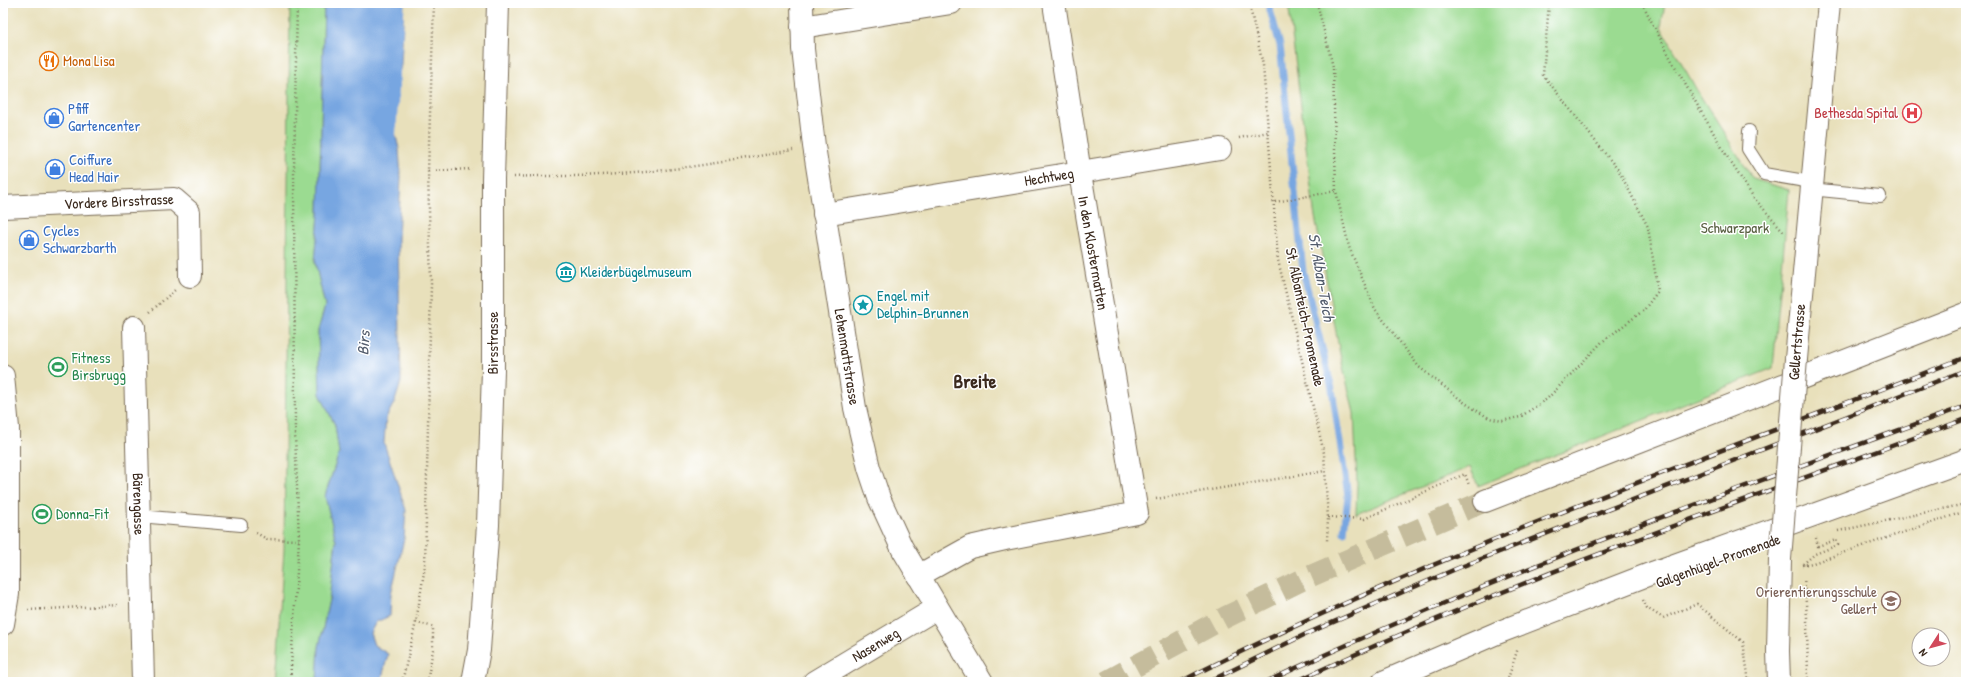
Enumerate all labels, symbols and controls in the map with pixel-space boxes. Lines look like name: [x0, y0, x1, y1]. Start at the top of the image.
restaurant icon: Mona Lisa: [38, 50, 60, 72]
place label: Mona Lisa: [63, 50, 115, 71]
place label: Pfiff Gartencenter: [68, 98, 140, 136]
place label: Bethesda Spital: [1814, 102, 1898, 123]
hospital icon: Bethesda Spital: [1901, 102, 1923, 124]
shop icon: Pfiff Gartencenter: [43, 107, 65, 129]
place label: Coiffure Head Hair: [69, 149, 119, 187]
shop icon: Coiffure Head Hair: [44, 158, 66, 180]
street label: Hechtweg: [1023, 162, 1076, 191]
street label: Vordere Birsstrasse: [63, 188, 174, 214]
street label: In den Klostermatten: [1073, 194, 1114, 312]
park label: Schwarzpark: [1701, 217, 1769, 238]
place label: Cycles Schwarzbarth: [43, 220, 116, 258]
shop icon: Cycles Schwarzbarth: [18, 229, 40, 251]
water label: St. Alban-Teich: [1303, 231, 1341, 324]
street label: St. Albanteich-Promenade: [1281, 246, 1330, 388]
museum icon: Kleiderbügelmuseum: [555, 261, 577, 283]
place label: Kleiderbügelmuseum: [580, 261, 692, 282]
place label: Engel mit Delphin-Brunnen: [877, 285, 969, 323]
place icon: Engel mit Delphin-Brunnen: [852, 294, 874, 316]
street label: Gellertstrasse: [1783, 303, 1810, 381]
street label: Lehenmattstrasse: [830, 307, 865, 406]
street label: Birsstrasse: [482, 312, 503, 375]
water label: Birs: [351, 328, 375, 356]
place label: Fitness Birsbrugg: [71, 347, 126, 385]
sports icon: Fitness Birsbrugg: [47, 356, 69, 378]
district label: Breite: [954, 368, 997, 394]
street label: Bärengasse: [128, 473, 150, 535]
sports icon: Donna-Fit: [31, 503, 53, 525]
place label: Donna-Fit: [56, 503, 110, 524]
street label: Galgenhügel-Promenade: [1653, 528, 1783, 593]
place label: Orierentierungsschule Gellert: [1756, 581, 1878, 619]
school or university icon: Orierentierungsschule Gellert: [1880, 590, 1902, 612]
street label: Nasenweg: [848, 622, 903, 667]
north arrow: [1911, 627, 1951, 667]
text: N: [1915, 646, 1930, 659]

